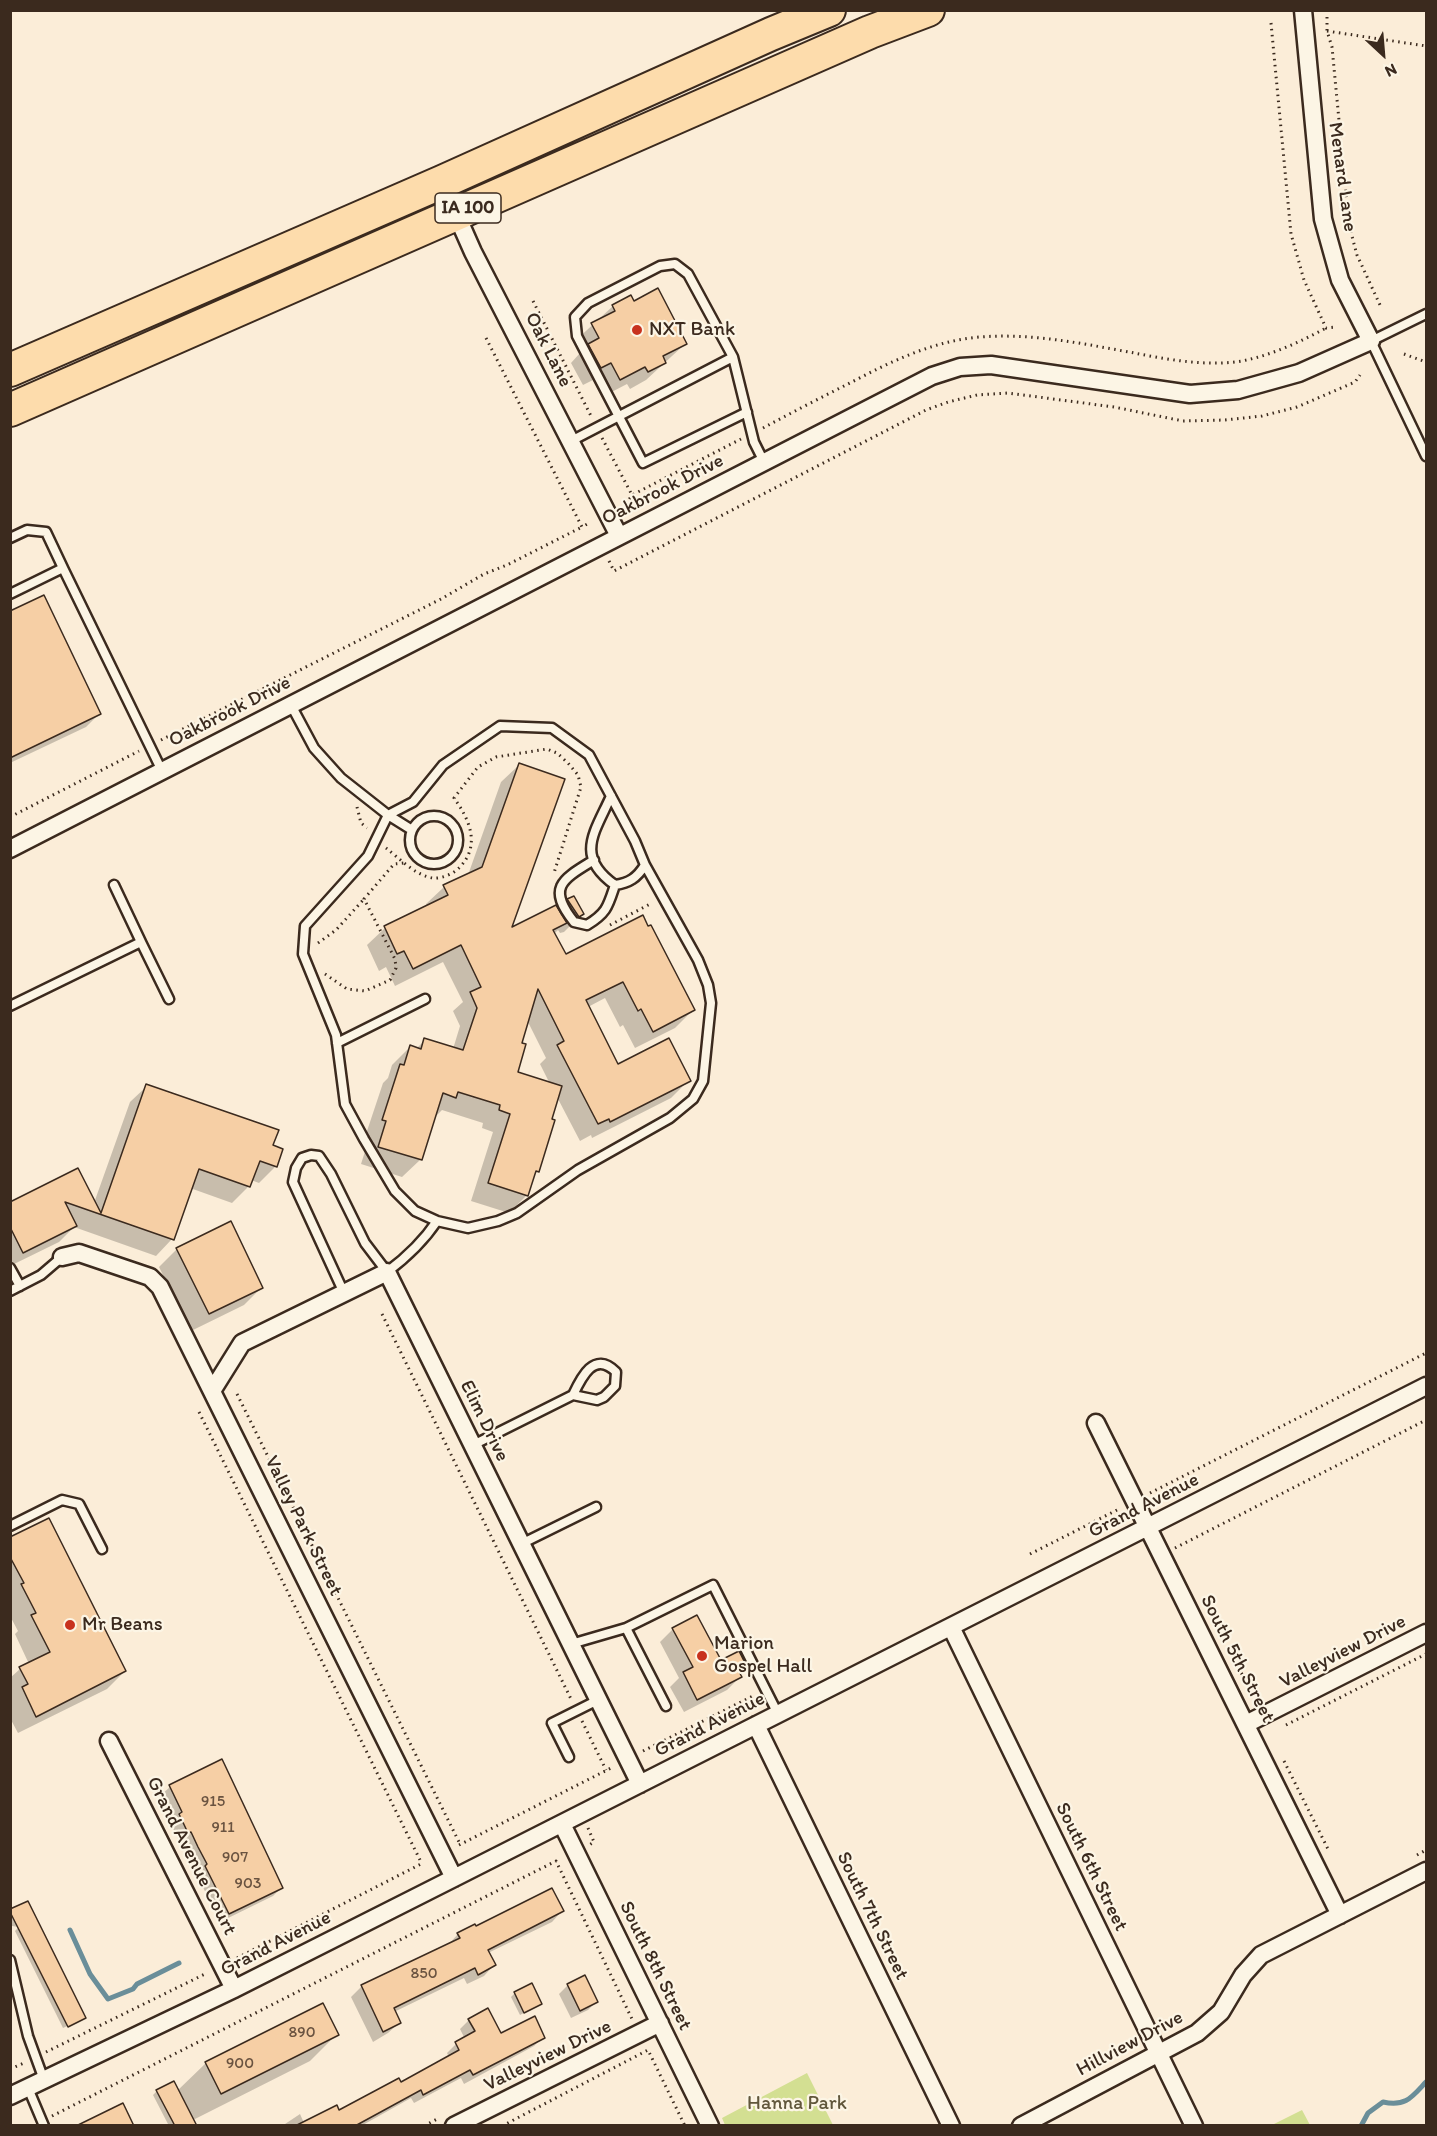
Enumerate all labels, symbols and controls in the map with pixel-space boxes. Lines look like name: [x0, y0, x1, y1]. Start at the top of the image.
north arrow: [1353, 24, 1413, 84]
text: N: [1382, 60, 1400, 82]
street label: Menard Lane: [1322, 121, 1362, 233]
road number: IA 100: [435, 193, 501, 223]
street label: Oak Lane: [519, 309, 577, 391]
place label: NXT Bank: [649, 318, 735, 342]
marker: NXT Bank: [630, 323, 644, 337]
street label: Oakbrook Drive: [598, 449, 728, 531]
street label: Oakbrook Drive: [165, 671, 295, 753]
street label: Elim Drive: [454, 1376, 514, 1466]
street label: Valley Park Street: [259, 1452, 347, 1600]
street label: Grand Avenue: [1085, 1468, 1203, 1544]
street label: South 5th Street: [1194, 1591, 1280, 1727]
street label: Valleyview Drive: [1276, 1610, 1410, 1694]
place label: Mr Beans: [82, 1613, 163, 1637]
marker: Mr Beans: [63, 1618, 77, 1632]
place label: Marion Gospel Hall: [714, 1632, 812, 1679]
marker: Marion Gospel Hall: [695, 1649, 709, 1663]
street label: Grand Avenue: [651, 1687, 769, 1763]
street label: Grand Avenue Court: [141, 1773, 241, 1939]
house number: 915: [201, 1792, 225, 1812]
street label: South 6th Street: [1049, 1799, 1133, 1935]
house number: 911: [211, 1818, 235, 1838]
house number: 907: [222, 1848, 248, 1868]
street label: South 7th Street: [831, 1848, 913, 1984]
house number: 903: [235, 1874, 261, 1894]
street label: South 8th Street: [613, 1898, 697, 2034]
street label: Grand Avenue: [217, 1906, 335, 1982]
house number: 850: [410, 1964, 438, 1984]
street label: Hillview Drive: [1073, 2006, 1187, 2082]
street label: Valleyview Drive: [480, 2015, 616, 2097]
house number: 890: [289, 2023, 315, 2043]
house number: 900: [226, 2054, 254, 2074]
park label: Hanna Park: [747, 2092, 847, 2116]

